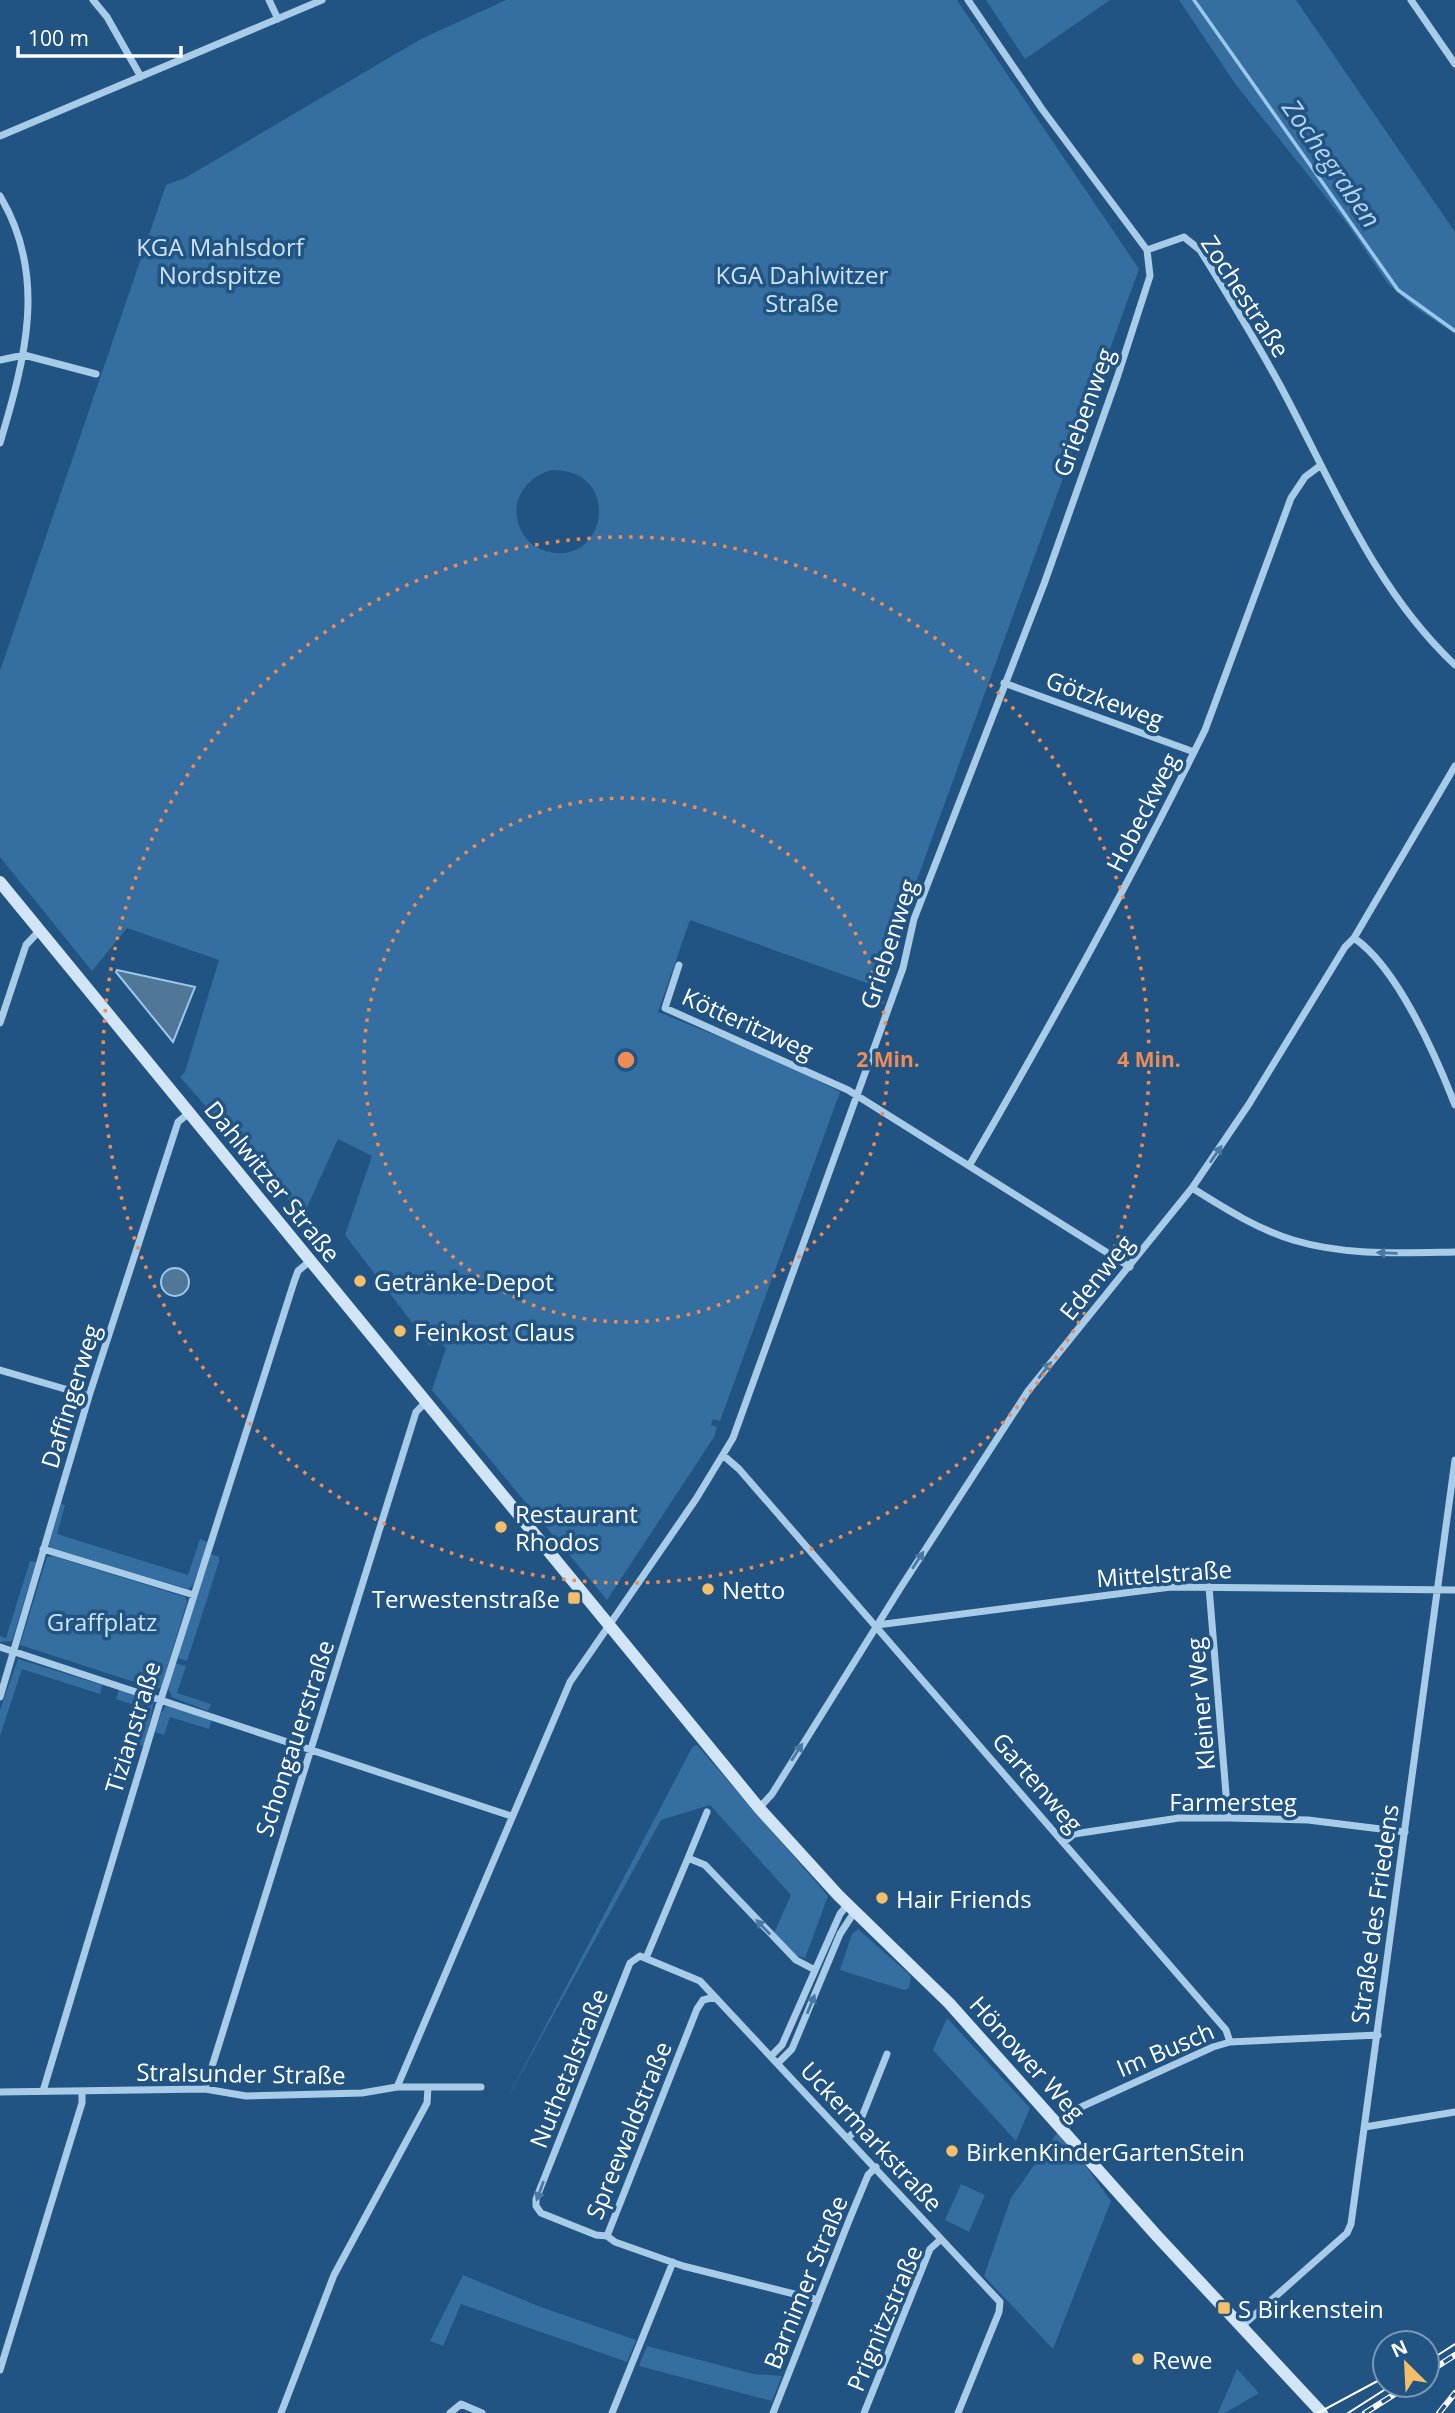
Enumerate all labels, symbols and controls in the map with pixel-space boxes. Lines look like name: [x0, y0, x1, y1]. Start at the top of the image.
scale bar: [18, 14, 180, 58]
text: 100 m: [28, 24, 89, 52]
water label: Zochegraben: [1274, 91, 1390, 235]
street label: Zochestraße: [1194, 229, 1298, 363]
park label: KGA Mahlsdorf Nordspitze: [136, 230, 306, 291]
park label: KGA Dahlwitzer Straße: [716, 258, 889, 319]
street label: Griebenweg: [1044, 343, 1122, 481]
street label: Götzkeweg: [1042, 662, 1168, 736]
street label: Hobeckweg: [1098, 747, 1186, 877]
street label: Griebenweg: [851, 875, 925, 1013]
street label: Kötteritzweg: [677, 979, 819, 1067]
text: 2 Min.: [856, 1045, 920, 1073]
text: 4 Min.: [1117, 1045, 1181, 1073]
centre of rings: [614, 1048, 638, 1072]
street label: Dahlwitzer Straße: [198, 1093, 348, 1269]
one-way arrow: [1209, 1145, 1223, 1163]
street label: Edenweg: [1051, 1227, 1141, 1327]
one-way arrow: [1376, 1247, 1398, 1259]
place label: Getränke-Depot: [374, 1265, 554, 1298]
marker: Getränke-Depot: [352, 1273, 368, 1289]
place label: Feinkost Claus: [414, 1315, 575, 1348]
street label: Daffingerweg: [32, 1320, 108, 1472]
marker: Feinkost Claus: [392, 1323, 408, 1339]
one-way arrow: [1037, 1362, 1052, 1380]
place label: Restaurant Rhodos: [515, 1497, 638, 1558]
marker: Restaurant Rhodos: [493, 1519, 509, 1535]
one-way arrow: [912, 1550, 925, 1569]
street label: Mittelstraße: [1095, 1552, 1233, 1594]
place label: Netto: [722, 1573, 785, 1606]
marker: Netto: [700, 1581, 716, 1597]
place label: Terwestenstraße: [372, 1582, 560, 1615]
marker: Terwestenstraße: [566, 1590, 582, 1606]
park label: Graffplatz: [47, 1605, 157, 1638]
street label: Schongauerstraße: [247, 1636, 341, 1840]
street label: Kleiner Weg: [1178, 1636, 1222, 1772]
street label: Tizianstraße: [96, 1657, 168, 1797]
street label: Gartenweg: [985, 1725, 1091, 1839]
one-way arrow: [791, 1743, 804, 1762]
street label: Farmersteg: [1169, 1785, 1297, 1818]
street label: Straße des Friedens: [1342, 1802, 1406, 2026]
place label: Hair Friends: [896, 1882, 1032, 1915]
marker: Hair Friends: [874, 1890, 890, 1906]
one-way arrow: [755, 1918, 772, 1935]
street label: Nuthetalstraße: [521, 1983, 615, 2153]
street label: Hönower Weg: [963, 1988, 1093, 2128]
one-way arrow: [805, 1994, 816, 2015]
street label: Im Busch: [1111, 2014, 1219, 2084]
street label: Spreewaldstraße: [577, 2036, 679, 2224]
street label: Uckermarkstraße: [794, 2054, 950, 2218]
street label: Stralsunder Straße: [136, 2055, 346, 2091]
place label: BirkenKinderGartenStein: [966, 2135, 1245, 2168]
marker: BirkenKinderGartenStein: [944, 2143, 960, 2159]
one-way arrow: [534, 2180, 545, 2201]
street label: Barnimer Straße: [755, 2190, 855, 2374]
street label: Prignitzstraße: [838, 2240, 930, 2396]
place label: S Birkenstein: [1238, 2292, 1384, 2325]
marker: S Birkenstein: [1216, 2300, 1232, 2316]
north arrow: [1371, 2329, 1441, 2399]
text: N: [1387, 2333, 1411, 2363]
place label: Rewe: [1152, 2343, 1212, 2376]
marker: Rewe: [1130, 2351, 1146, 2367]

